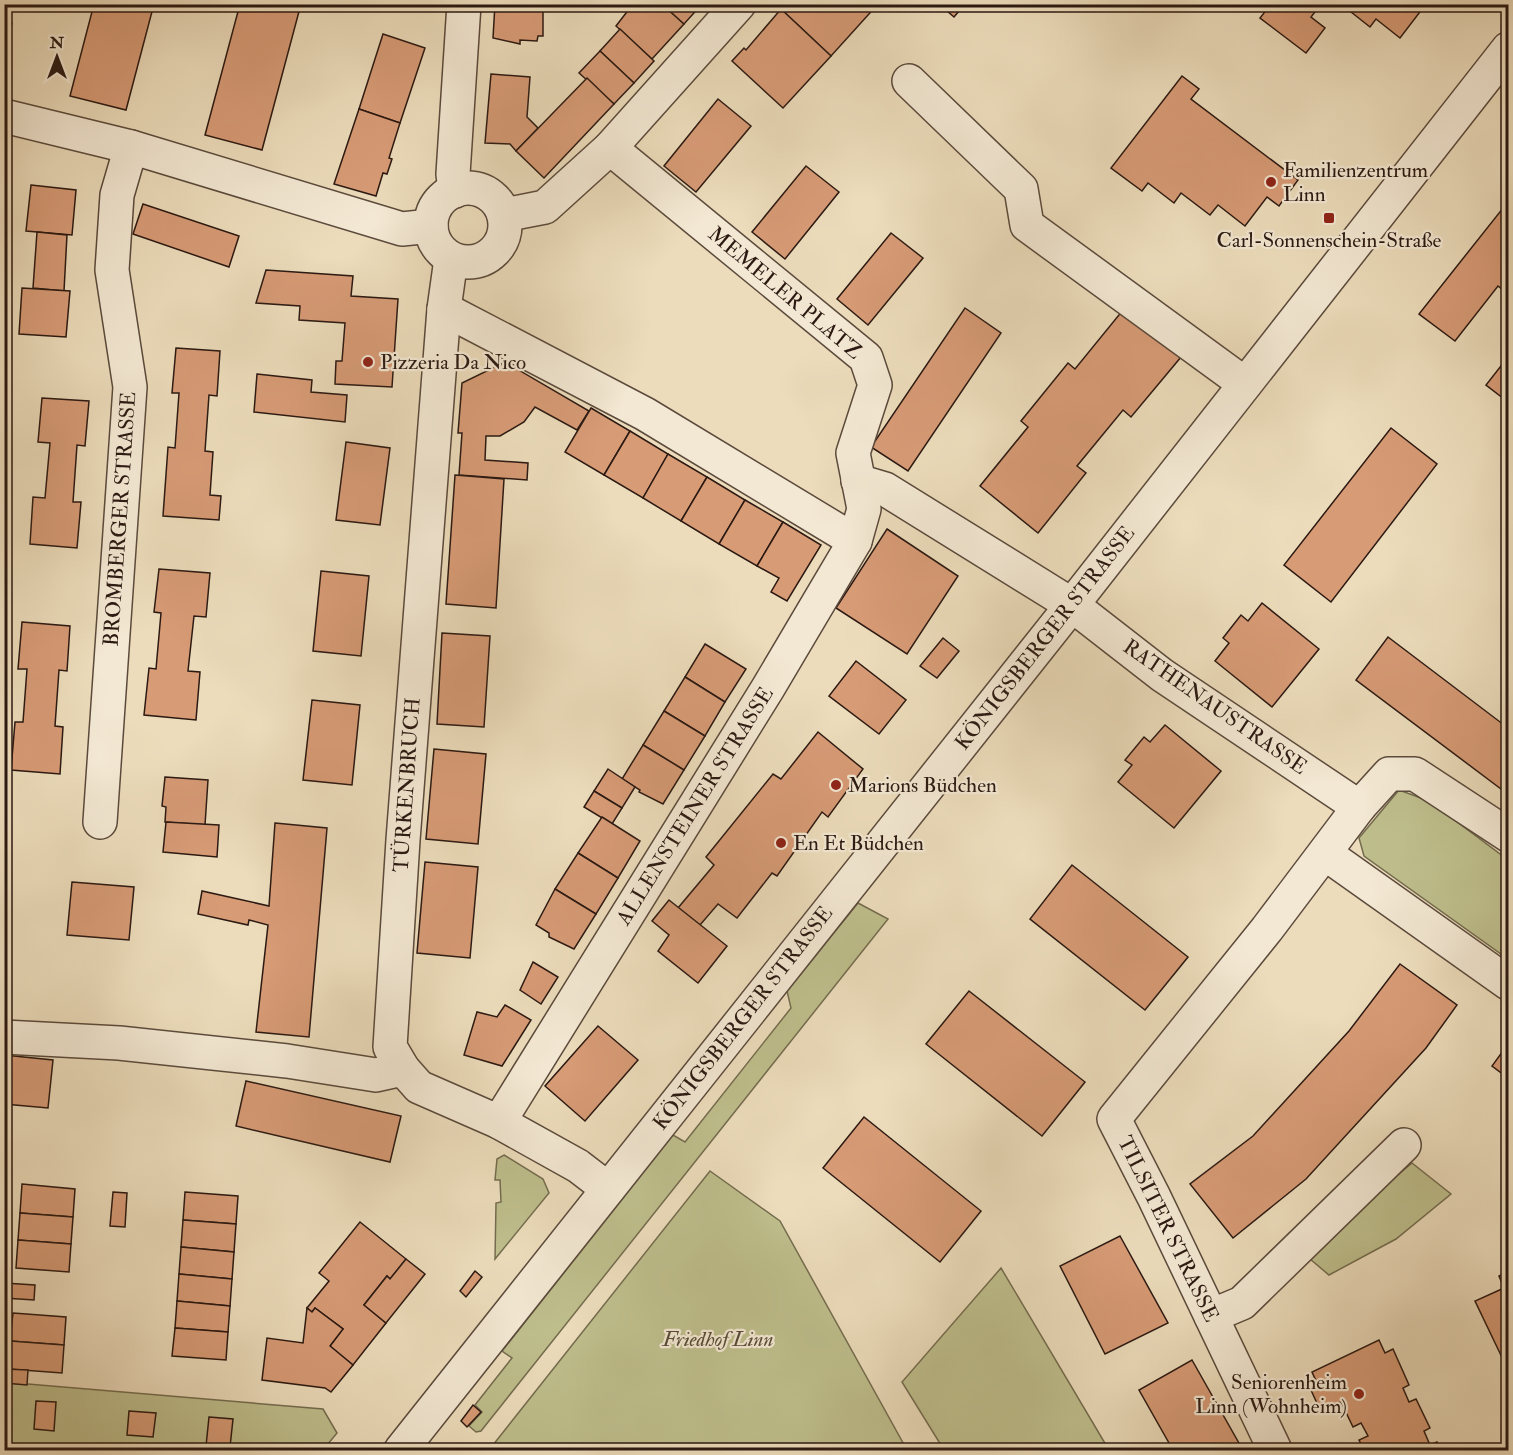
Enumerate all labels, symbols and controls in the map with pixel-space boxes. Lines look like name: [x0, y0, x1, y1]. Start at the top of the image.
north arrow: [27, 27, 87, 87]
text: N: [49, 33, 65, 53]
place label: Familienzentrum Linn: [1283, 157, 1428, 208]
marker: Familienzentrum Linn: [1264, 175, 1278, 189]
marker: Carl-Sonnenschein-Straße: [1322, 211, 1336, 225]
street label: MEMELER PLATZ: [703, 221, 868, 365]
place label: Carl-Sonnenschein-Straße: [1217, 227, 1442, 254]
place label: Pizzeria Da Nico: [380, 349, 526, 376]
marker: Pizzeria Da Nico: [361, 355, 375, 369]
street label: BROMBERGER STRASSE: [98, 391, 142, 647]
street label: KÖNIGSBERGER STRASSE: [949, 521, 1141, 755]
street label: RATHENAUSTRASSE: [1118, 633, 1312, 781]
street label: ALLENSTEINER STRASSE: [610, 682, 780, 931]
street label: TÜRKENBRUCH: [387, 697, 427, 873]
place label: Marions Büdchen: [848, 772, 997, 799]
marker: Marions Büdchen: [829, 778, 843, 792]
place label: En Et Büdchen: [793, 830, 924, 857]
marker: En Et Büdchen: [774, 836, 788, 850]
street label: KÖNIGSBERGER STRASSE: [647, 901, 839, 1135]
street label: TILSITER STRASSE: [1111, 1132, 1225, 1326]
park label: Friedhof Linn: [662, 1326, 773, 1353]
place label: Seniorenheim Linn (Wohnheim): [1195, 1369, 1347, 1420]
marker: Seniorenheim Linn (Wohnheim): [1352, 1387, 1366, 1401]

